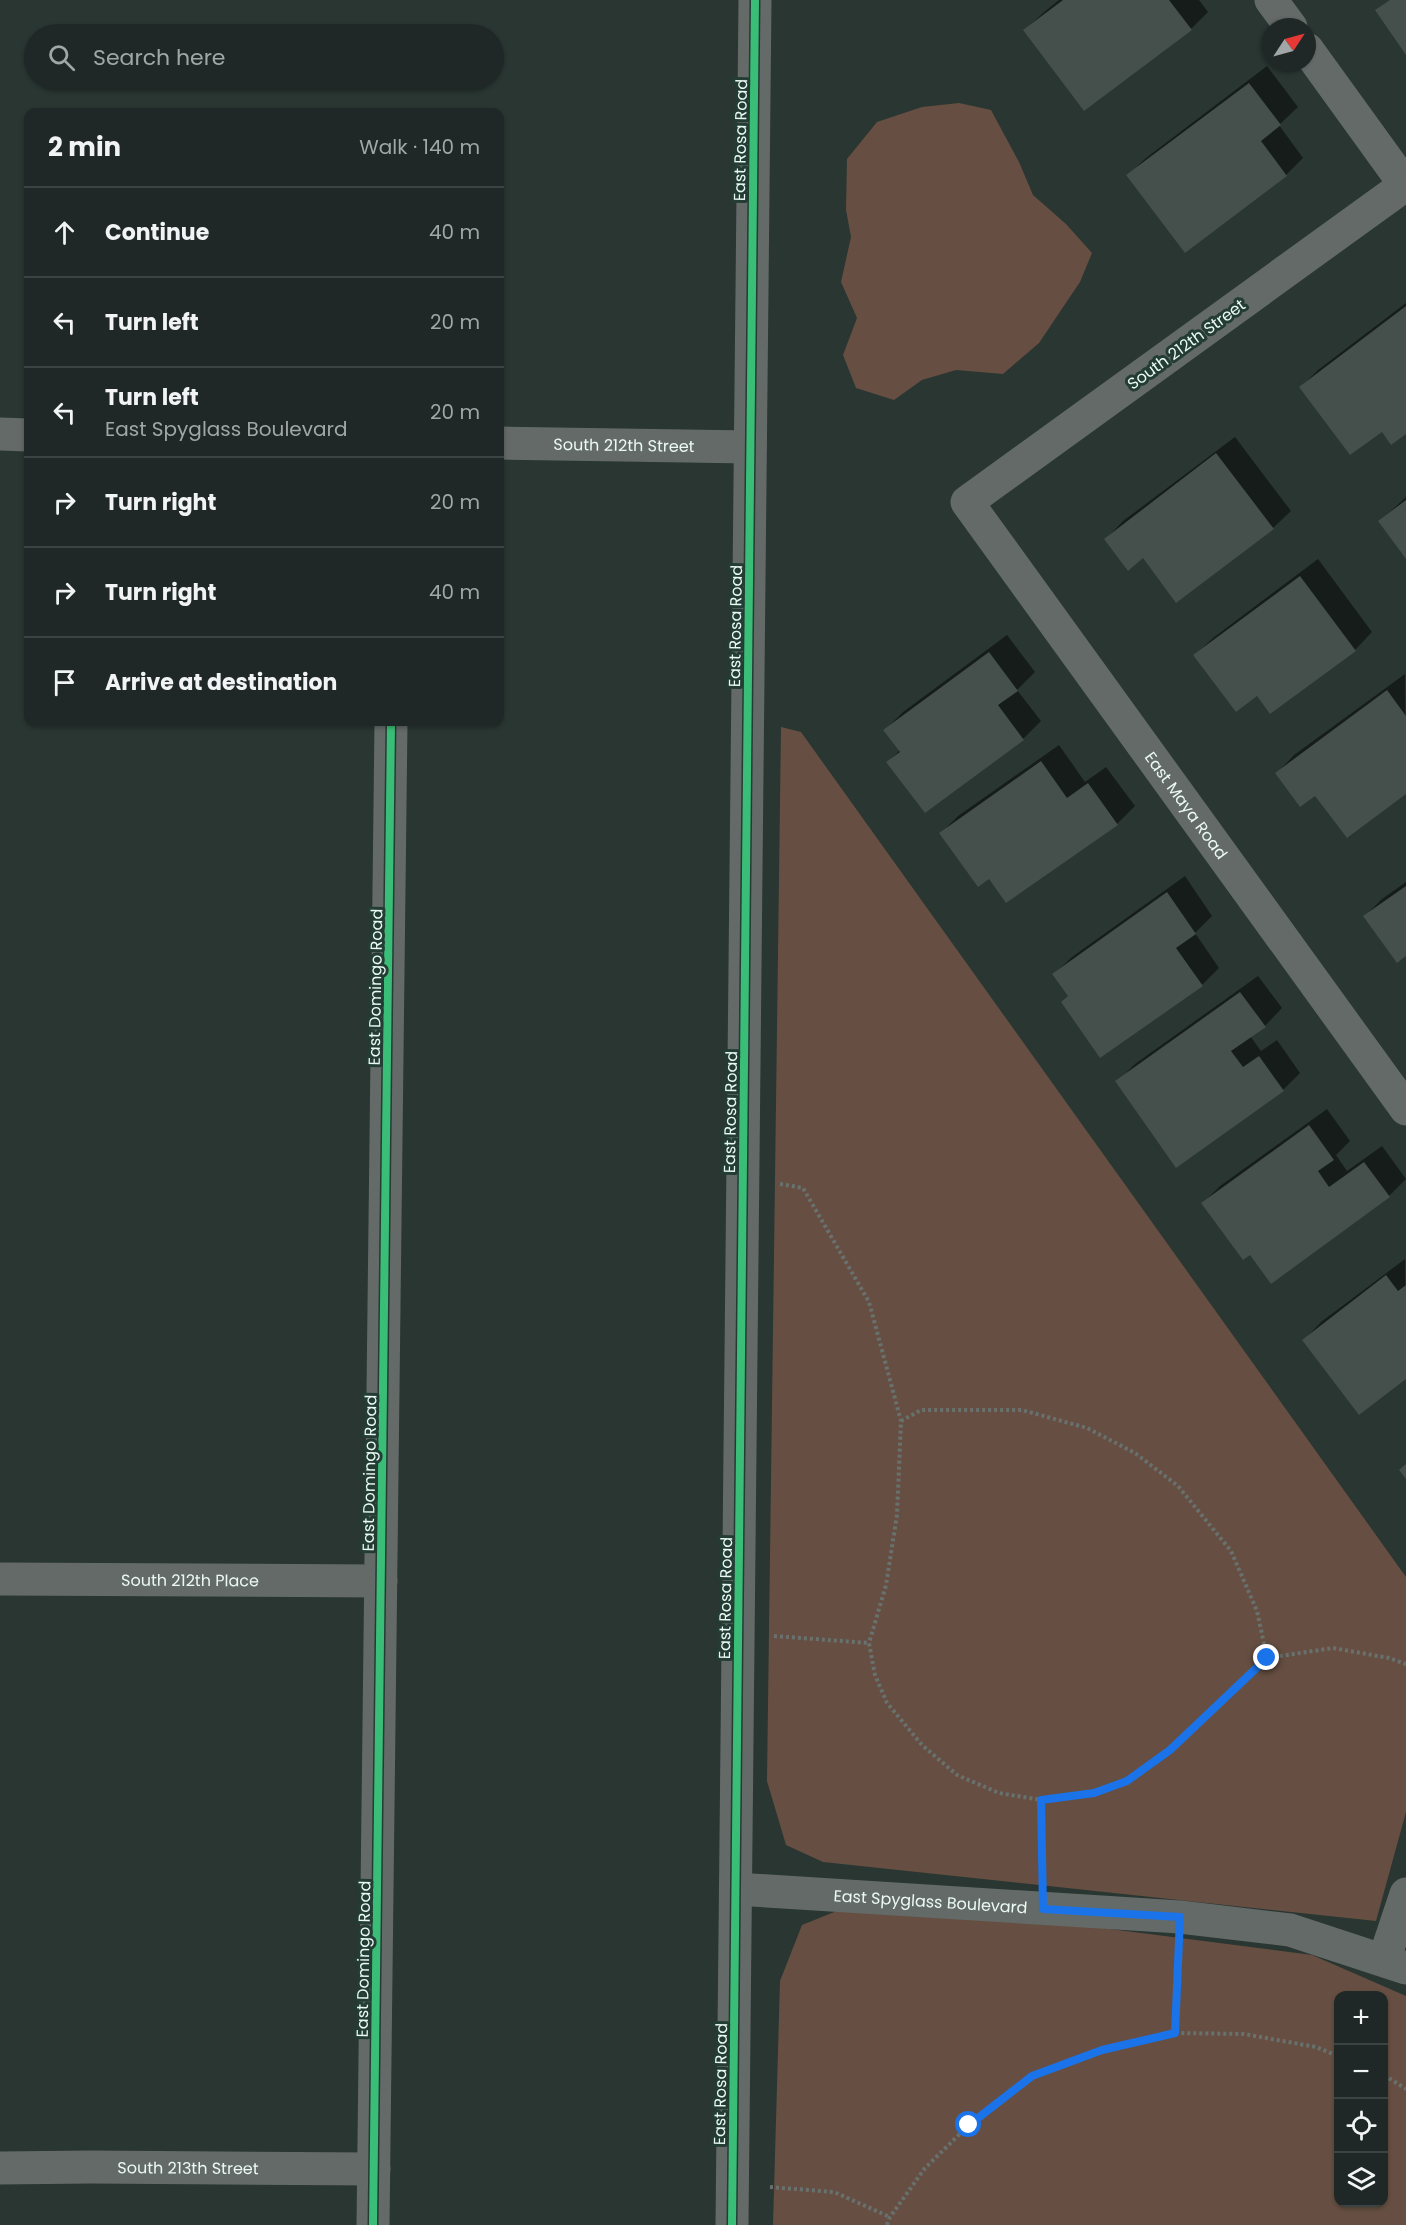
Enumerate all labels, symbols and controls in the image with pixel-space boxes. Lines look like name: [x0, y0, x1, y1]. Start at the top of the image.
north arrow: [1262, 18, 1316, 72]
search box: [24, 24, 504, 90]
icon: search: [45, 41, 78, 74]
text: Search here: [93, 42, 226, 73]
street label: East Rosa Road: [728, 79, 753, 201]
text: 2 min: [48, 129, 121, 165]
text: Walk · 140 m: [359, 133, 480, 161]
icon: ahead: [48, 216, 81, 249]
text: Continue: [105, 217, 209, 248]
text: 40 m: [429, 218, 480, 246]
street label: South 212th Street: [1123, 294, 1250, 395]
icon: left: [48, 306, 81, 339]
text: Turn left: [105, 307, 199, 338]
text: 20 m: [430, 308, 480, 336]
text: Turn left: [105, 382, 199, 413]
icon: left: [48, 396, 81, 429]
text: 20 m: [430, 398, 480, 426]
text: East Spyglass Boulevard: [105, 415, 347, 443]
street label: South 212th Street: [553, 433, 695, 458]
icon: right: [48, 486, 81, 519]
text: Turn right: [105, 487, 216, 518]
text: 20 m: [430, 488, 480, 516]
street label: East Rosa Road: [723, 565, 748, 687]
icon: right: [48, 576, 81, 609]
text: Turn right: [105, 577, 216, 608]
text: 40 m: [429, 578, 480, 606]
icon: arrive: [48, 666, 81, 699]
text: Arrive at destination: [105, 667, 337, 698]
street label: East Maya Road: [1139, 747, 1233, 864]
street label: East Domingo Road: [363, 909, 388, 1066]
street label: East Rosa Road: [718, 1051, 743, 1173]
street label: East Domingo Road: [357, 1395, 382, 1552]
street label: East Rosa Road: [713, 1537, 738, 1659]
street label: South 212th Place: [121, 1569, 259, 1592]
route end: [1253, 1644, 1279, 1670]
street label: East Domingo Road: [351, 1881, 376, 2038]
street label: East Spyglass Boulevard: [833, 1884, 1028, 1919]
map controls: [1334, 1991, 1388, 2207]
button: +: [1334, 1991, 1388, 2045]
street label: East Rosa Road: [708, 2023, 733, 2145]
button: −: [1334, 2045, 1388, 2099]
button: locate: [1334, 2099, 1388, 2153]
route start: [955, 2111, 981, 2137]
button: layers: [1334, 2153, 1388, 2207]
street label: South 213th Street: [117, 2156, 259, 2180]

